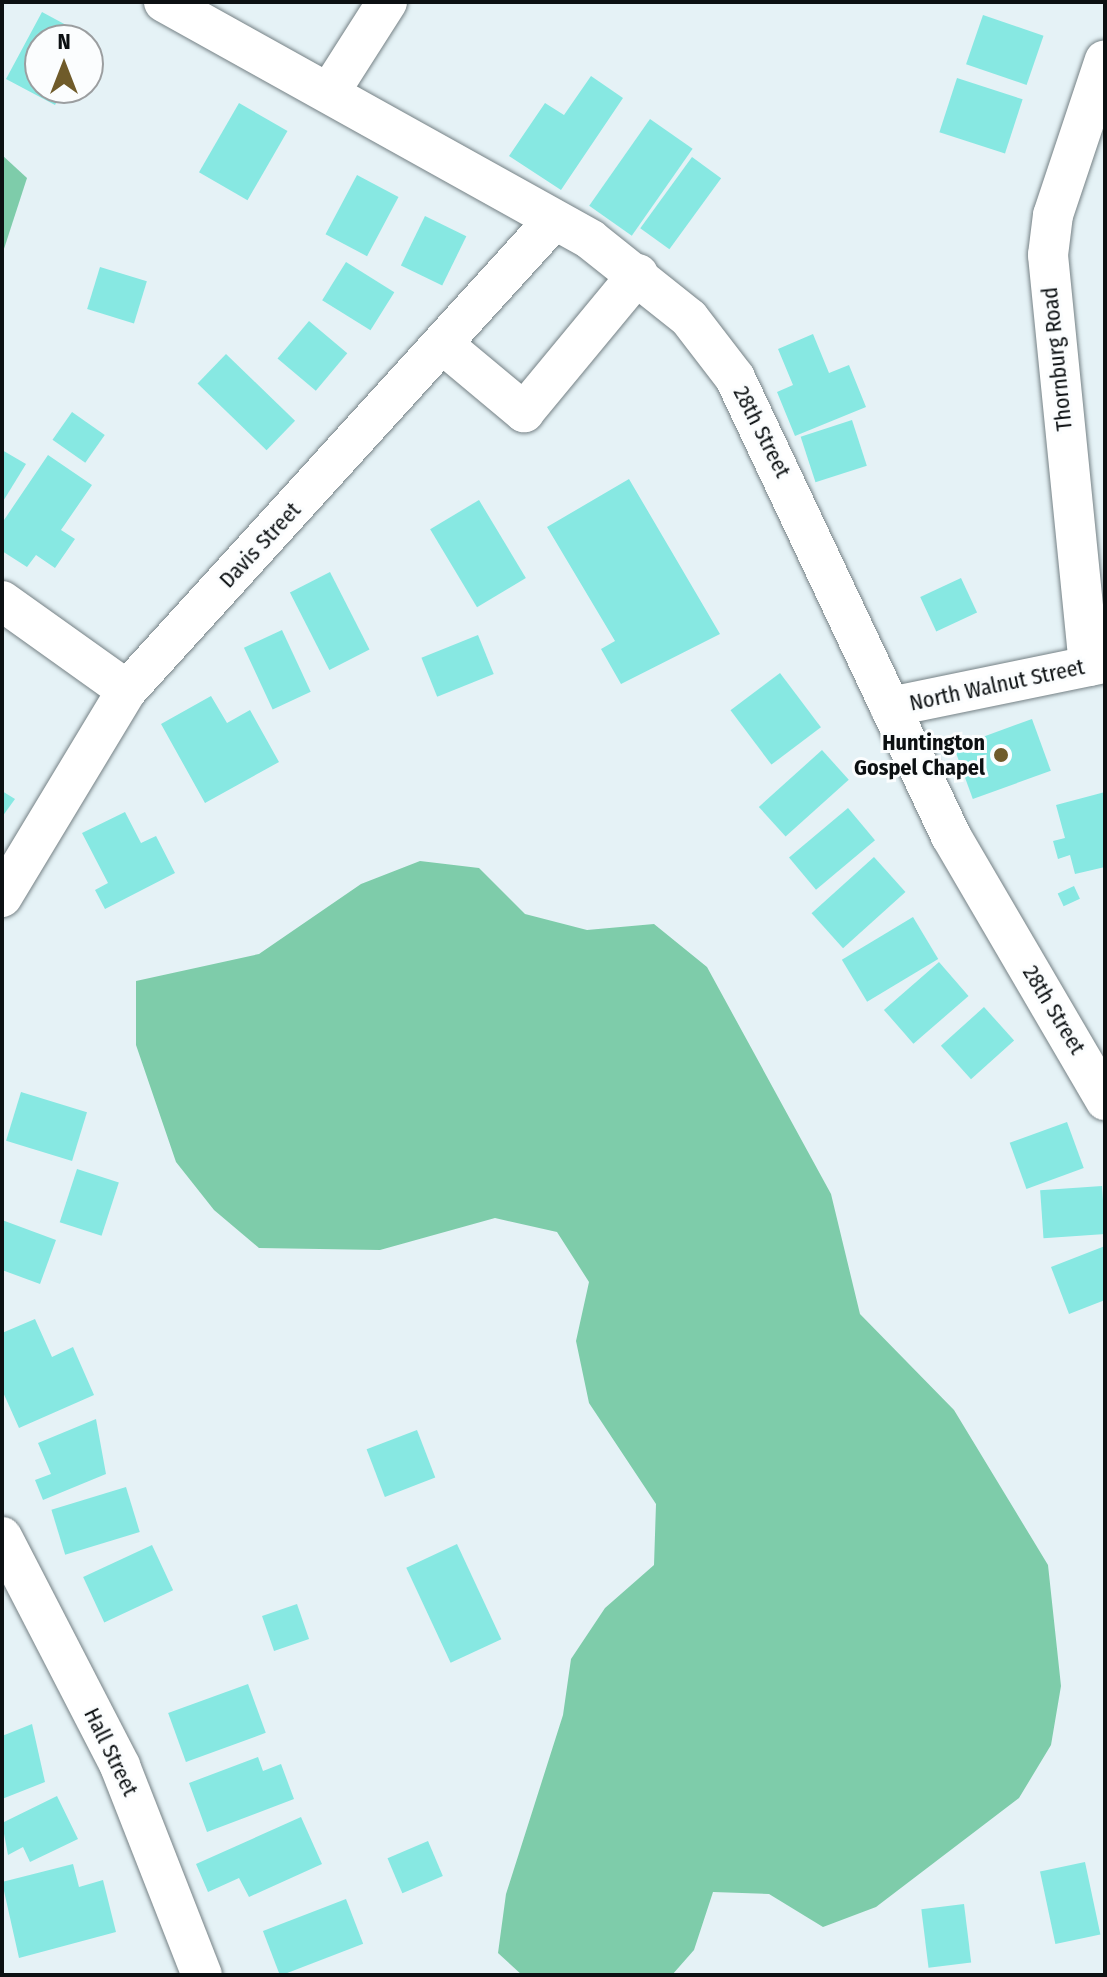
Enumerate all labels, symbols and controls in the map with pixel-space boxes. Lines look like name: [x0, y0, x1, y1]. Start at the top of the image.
north arrow: [24, 24, 104, 104]
text: N: [57, 28, 71, 55]
street label: Thornburg Road: [1036, 286, 1078, 432]
street label: 28th Street: [728, 382, 796, 482]
street label: Davis Street: [214, 497, 306, 593]
street label: North Walnut Street: [907, 654, 1087, 716]
place label: Huntington Gospel Chapel: [854, 729, 985, 780]
marker: Huntington Gospel Chapel: [992, 746, 1010, 764]
street label: 28th Street: [1017, 961, 1091, 1059]
street label: Hall Street: [78, 1704, 144, 1800]

